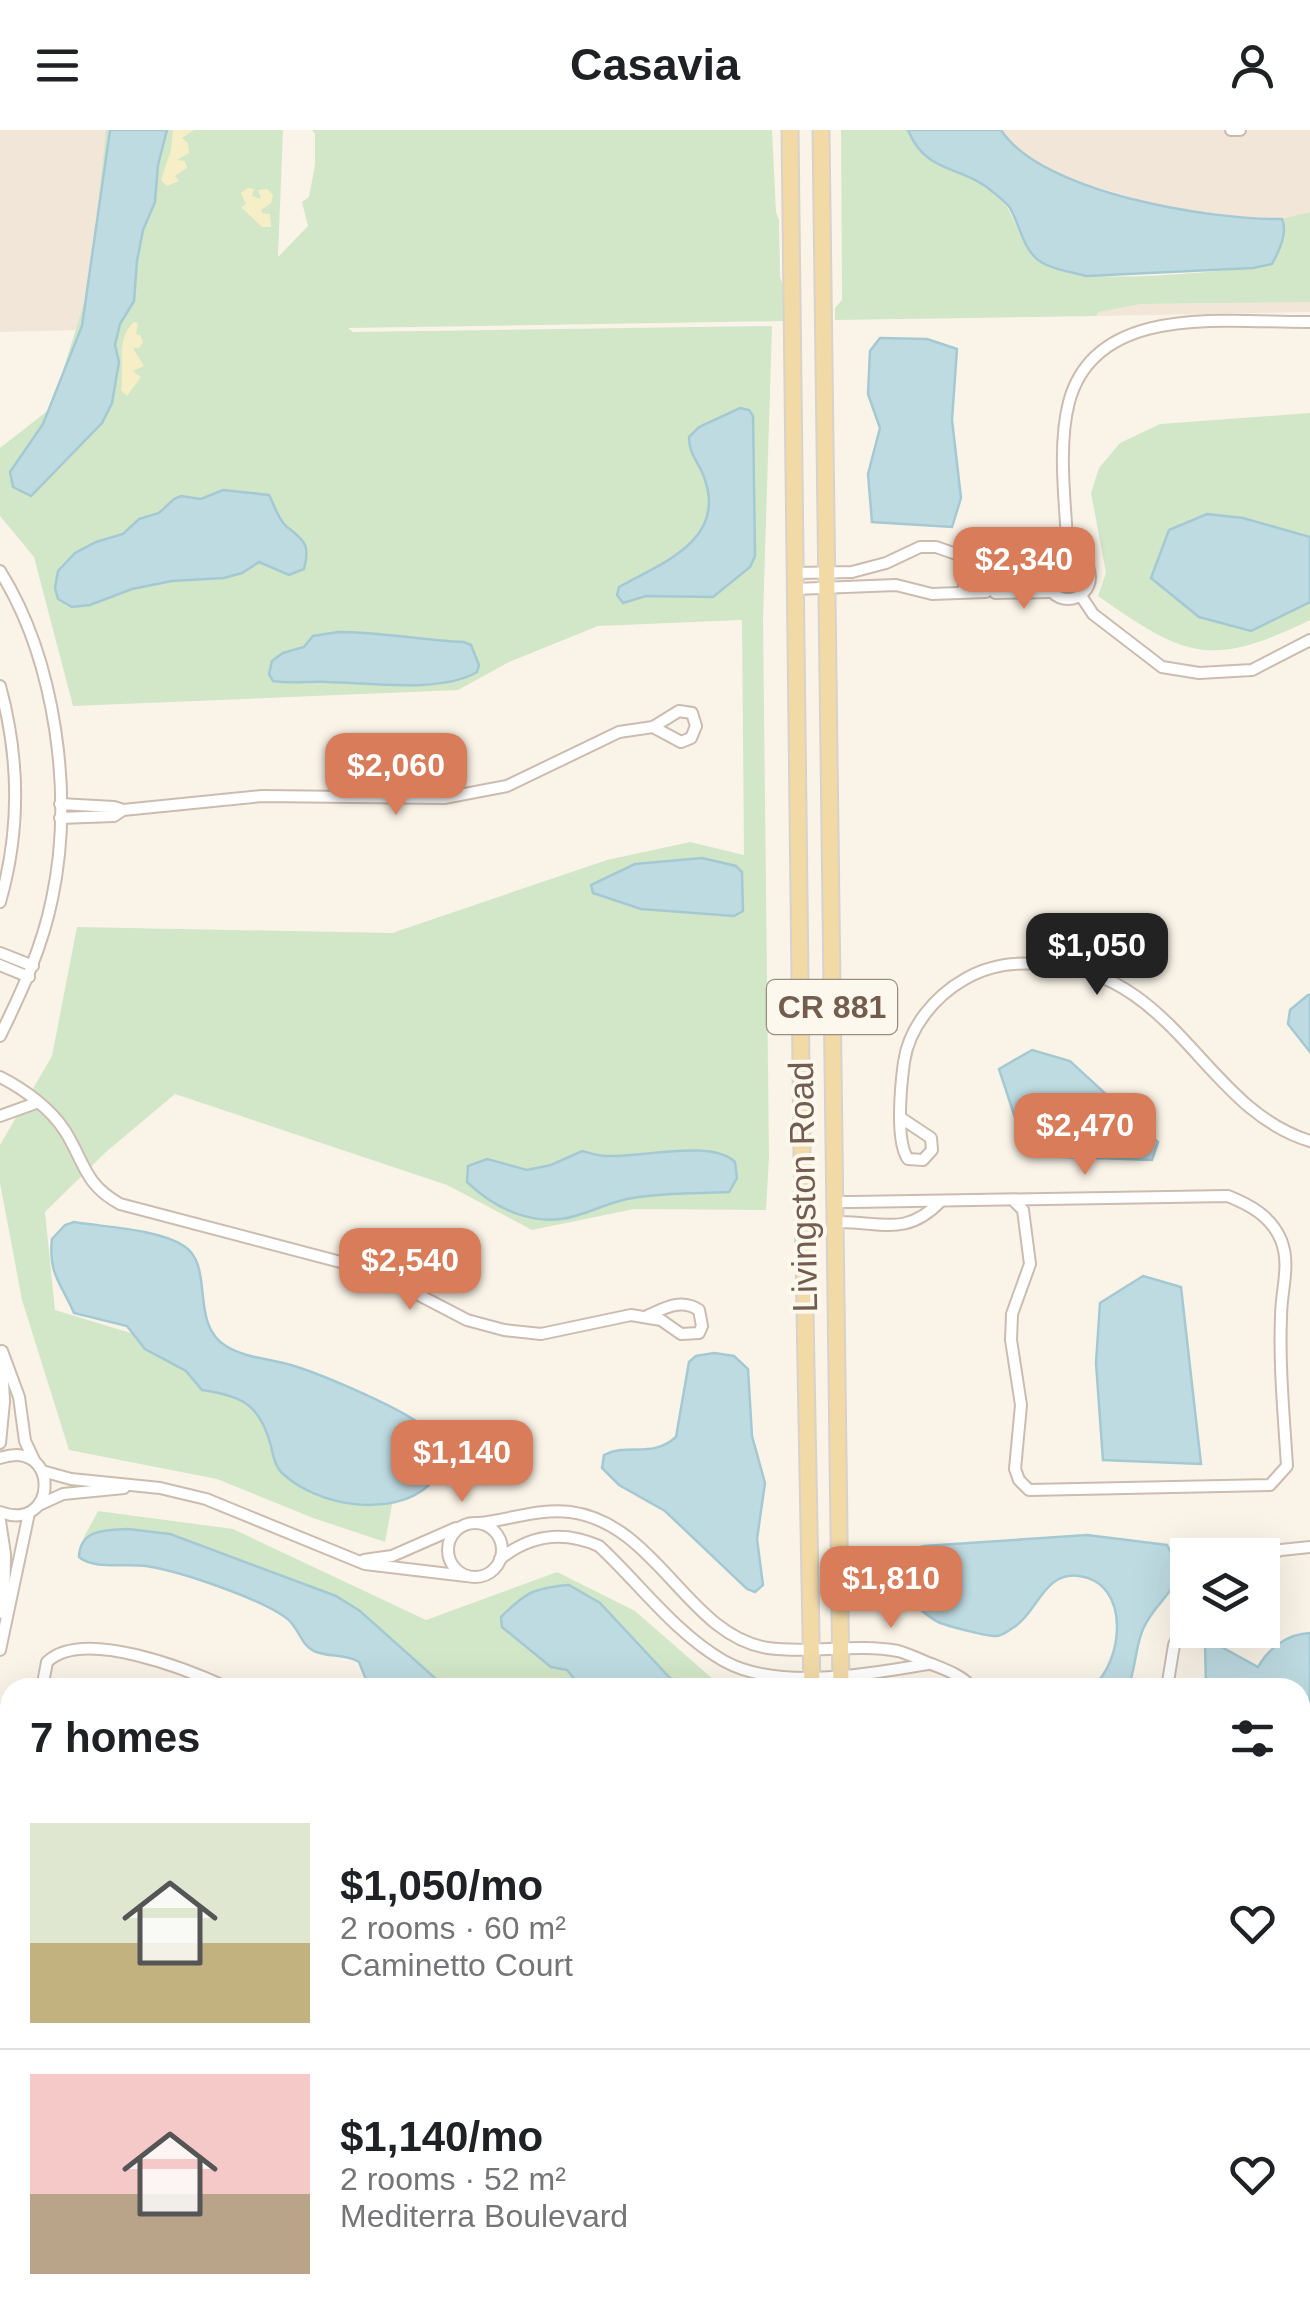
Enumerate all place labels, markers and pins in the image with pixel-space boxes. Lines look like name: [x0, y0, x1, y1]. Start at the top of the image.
pin: $2,340: [943, 527, 1105, 612]
pin: $2,060: [315, 733, 477, 818]
pin: $1,050: [1016, 913, 1178, 998]
pin: $2,470: [1004, 1093, 1166, 1178]
pin: $2,540: [329, 1228, 491, 1313]
pin: $1,140: [381, 1420, 543, 1505]
pin: $1,810: [810, 1546, 972, 1631]

